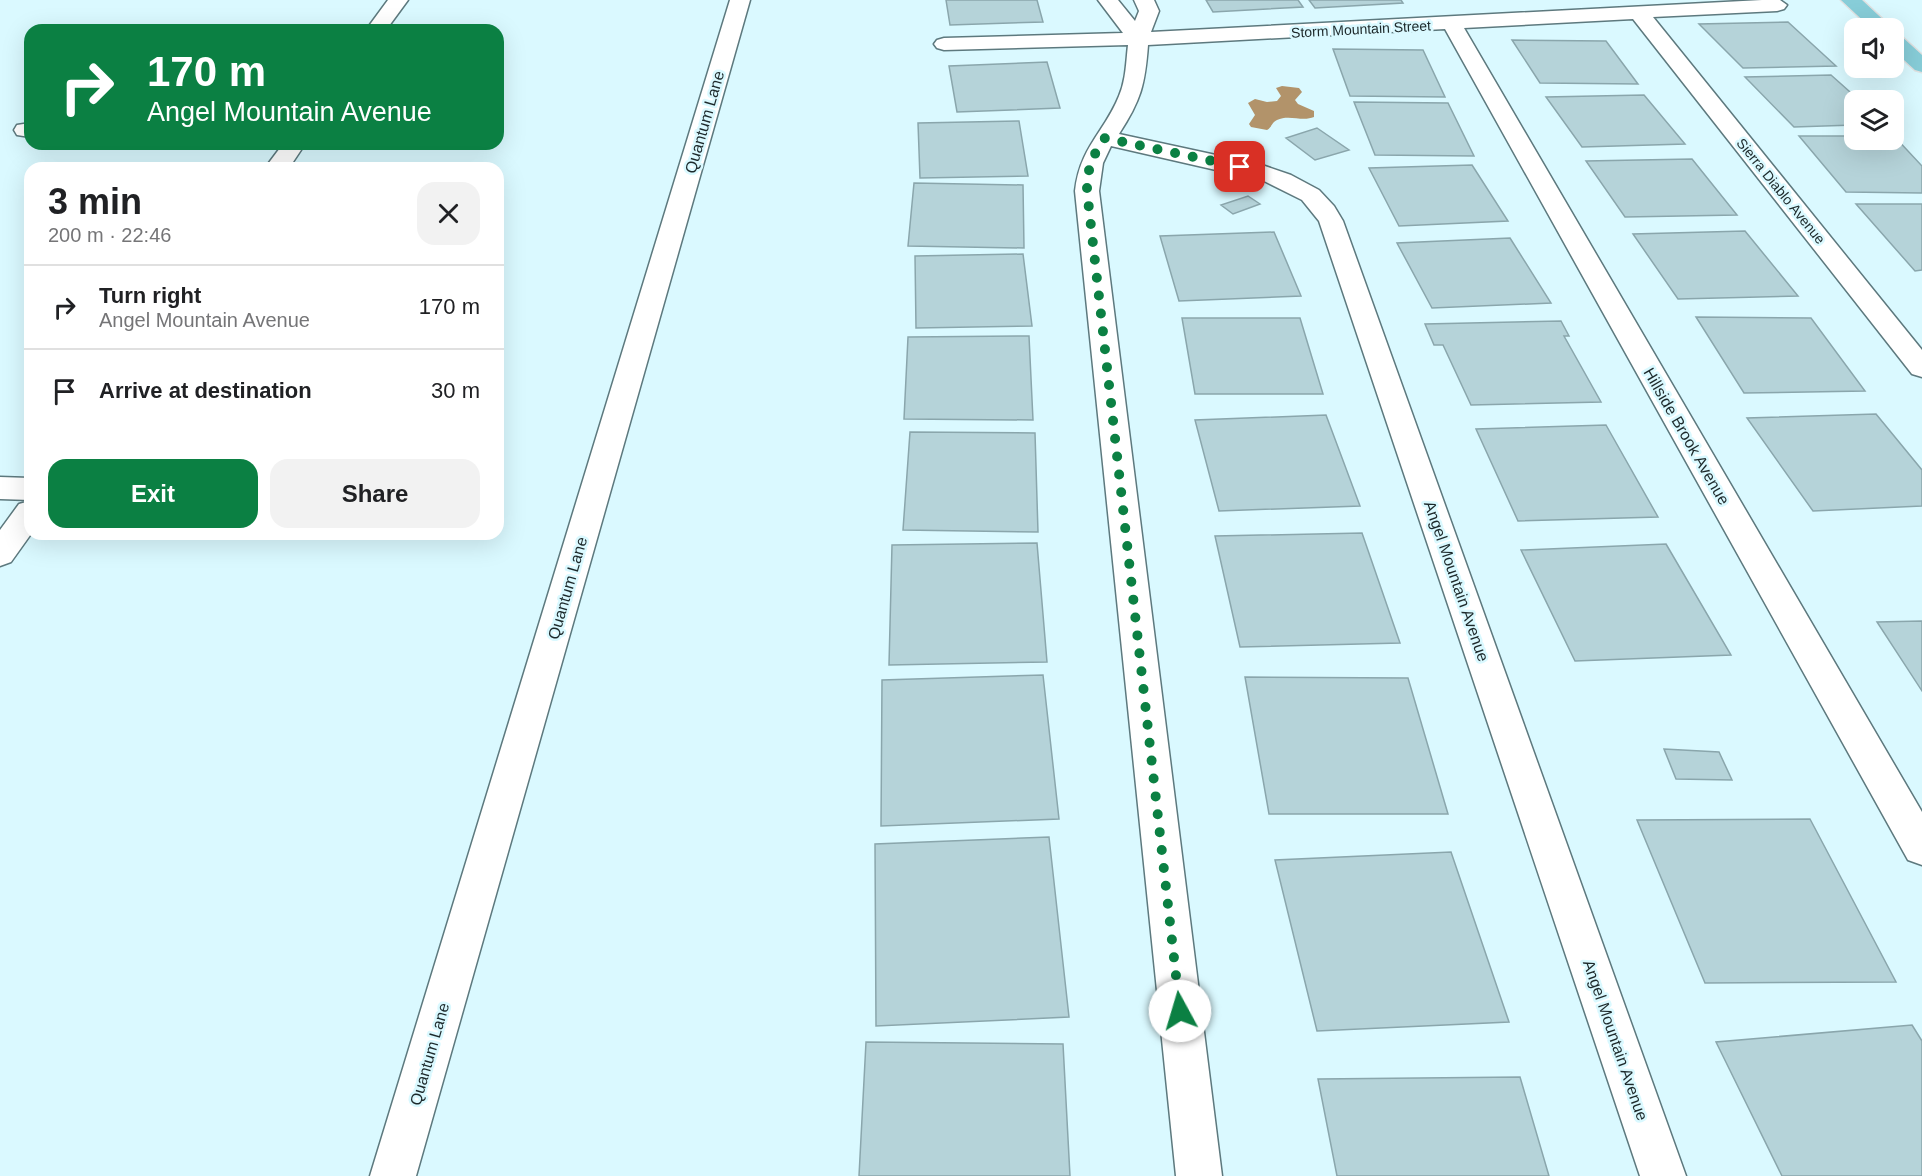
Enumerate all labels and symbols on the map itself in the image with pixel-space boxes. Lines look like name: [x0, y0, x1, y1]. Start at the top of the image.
street label: Storm Mountain Street: [1291, 17, 1431, 41]
street label: Quantum Lane: [682, 69, 727, 175]
street label: Sierra Diablo Avenue: [1733, 135, 1829, 247]
pin: [1214, 141, 1265, 192]
street label: Hillside Brook Avenue: [1640, 365, 1733, 508]
street label: Angel Mountain Avenue: [1421, 499, 1492, 664]
street label: Quantum Lane: [545, 535, 590, 641]
street label: Angel Mountain Avenue: [1580, 958, 1651, 1123]
position arrow: [1148, 979, 1212, 1043]
street label: Quantum Lane: [407, 1001, 452, 1107]

